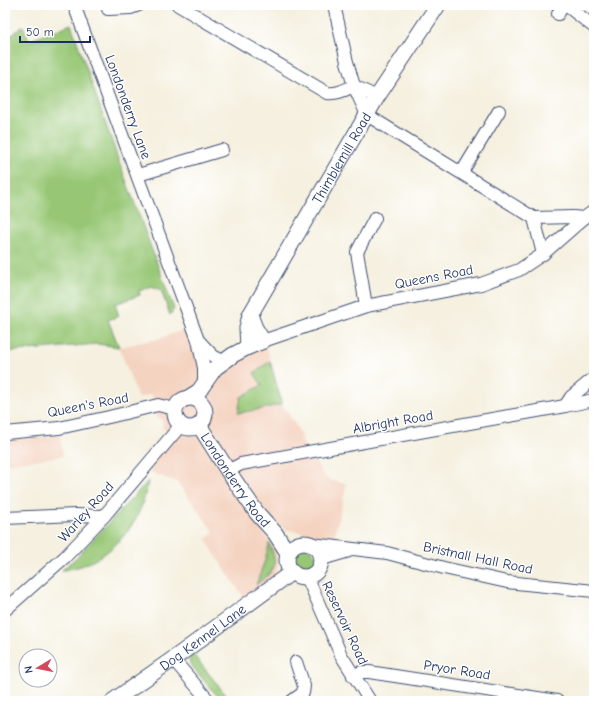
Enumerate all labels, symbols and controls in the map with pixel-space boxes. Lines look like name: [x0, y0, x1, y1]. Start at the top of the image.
scale bar: [20, 18, 90, 44]
text: 50 m: [26, 25, 54, 39]
street label: Londonderry Lane: [101, 53, 155, 161]
street label: Thimblemill Road: [308, 109, 375, 207]
street label: Queens Road: [393, 261, 475, 293]
street label: Queen's Road: [46, 389, 130, 421]
street label: Albright Road: [352, 407, 434, 437]
street label: Londonderry Road: [197, 429, 274, 531]
street label: Warley Road: [55, 478, 117, 546]
street label: Bristnall Hall Road: [422, 538, 534, 578]
street label: Reservoir Road: [318, 579, 372, 667]
street label: Dog Kennel Lane: [156, 600, 249, 674]
north arrow: [18, 648, 58, 688]
street label: Pryor Road: [422, 656, 492, 684]
text: N: [22, 665, 36, 674]

